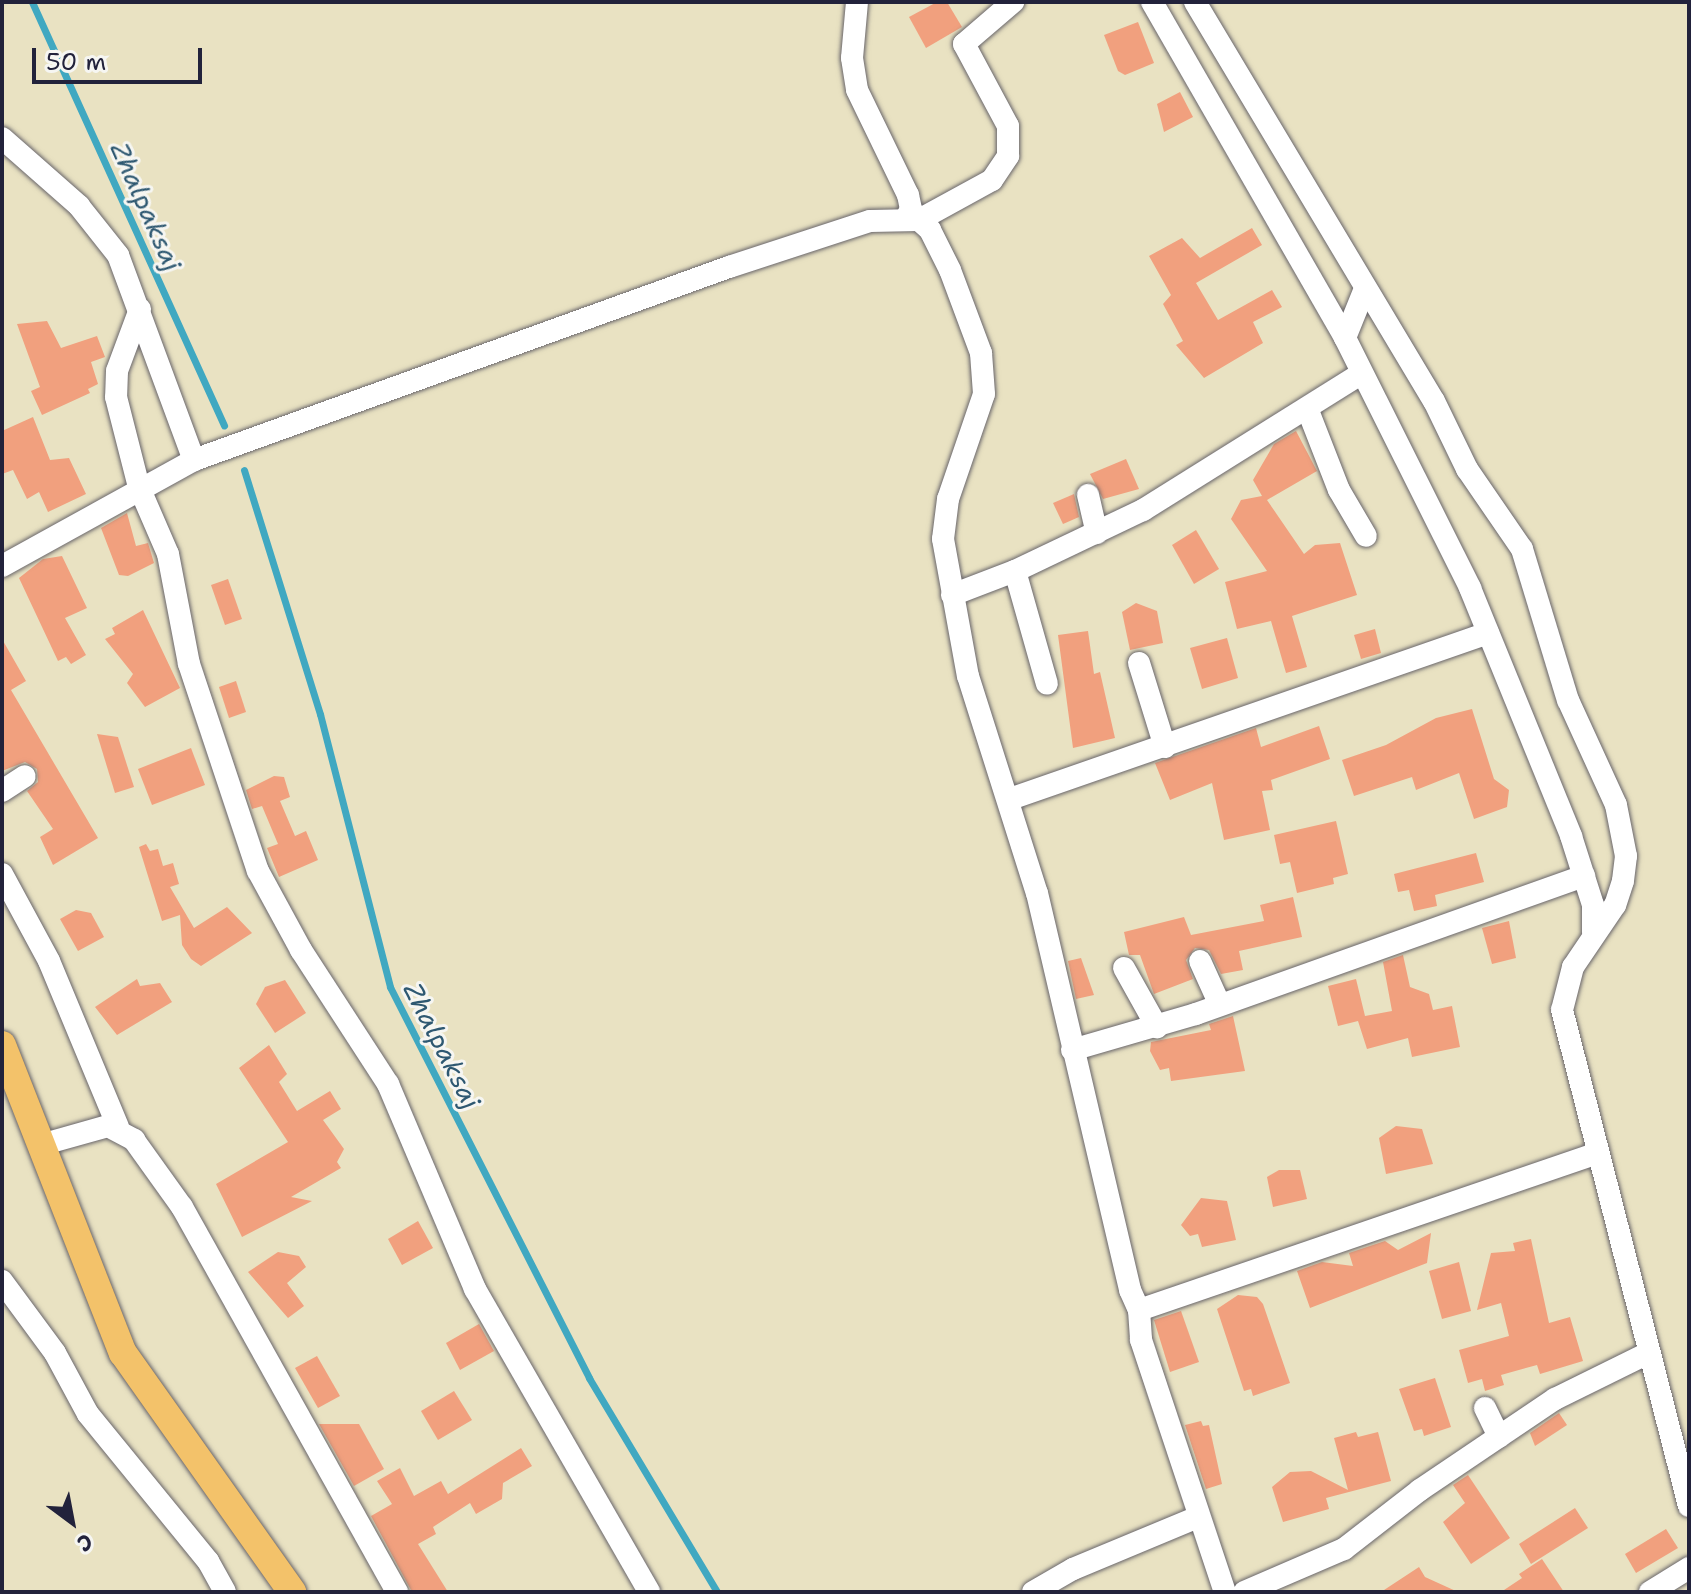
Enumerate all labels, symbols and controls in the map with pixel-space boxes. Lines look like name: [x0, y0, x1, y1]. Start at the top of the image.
scale bar: [36, 32, 206, 82]
text: 50 m: [46, 46, 106, 78]
water label: Zhalpaksaj: [104, 137, 188, 275]
water label: Zhalpaksaj: [397, 977, 487, 1113]
north arrow: [32, 1482, 112, 1562]
text: С: [72, 1527, 98, 1559]

